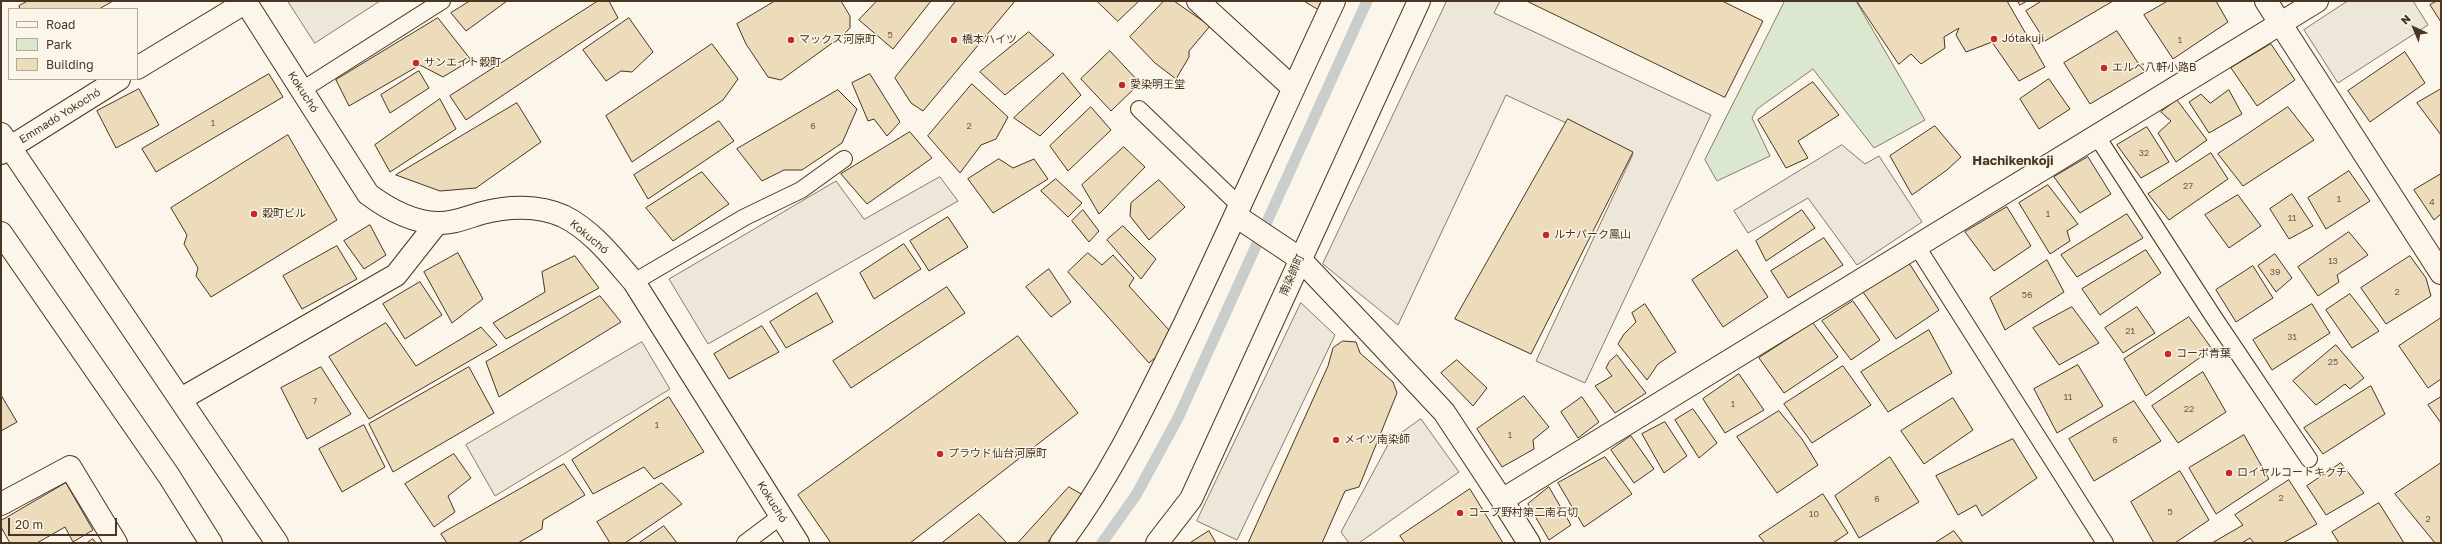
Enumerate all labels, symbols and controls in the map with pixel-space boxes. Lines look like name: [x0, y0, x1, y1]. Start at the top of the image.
legend: [8, 8, 138, 80]
north arrow: [2394, 8, 2434, 48]
text: N: [2398, 11, 2413, 27]
text: Road: [46, 17, 75, 32]
house number: 5: [887, 30, 893, 40]
place label: Jótakuji: [2002, 32, 2044, 46]
place label: マックス河原町: [799, 33, 876, 47]
place label: 橋本ハイツ: [962, 33, 1017, 47]
marker: Jótakuji: [1989, 34, 1999, 44]
marker: マックス河原町: [786, 35, 796, 45]
marker: 橋本ハイツ: [949, 35, 959, 45]
house number: 1: [2178, 35, 2182, 45]
text: Park: [46, 37, 72, 52]
place label: サンエイト穀町: [424, 56, 501, 70]
text: Building: [46, 57, 94, 72]
marker: サンエイト穀町: [411, 58, 421, 68]
place label: エルベ八軒小路B: [2112, 61, 2196, 75]
marker: エルベ八軒小路B: [2099, 63, 2109, 73]
street label: Kokuchó: [285, 69, 321, 115]
place label: 愛染明王堂: [1130, 78, 1185, 92]
marker: 愛染明王堂: [1117, 80, 1127, 90]
street label: Emmadó Yokochó: [17, 86, 103, 146]
house number: 1: [211, 118, 215, 128]
house number: 6: [810, 121, 816, 131]
house number: 2: [966, 121, 972, 131]
house number: 32: [2139, 148, 2149, 158]
district label: Hachikenkoji: [1972, 153, 2054, 169]
house number: 27: [2183, 181, 2193, 191]
house number: 1: [2337, 194, 2341, 204]
house number: 4: [2429, 197, 2435, 207]
place label: 穀町ビル: [262, 207, 306, 221]
marker: 穀町ビル: [249, 209, 259, 219]
house number: 1: [2046, 209, 2050, 219]
house number: 11: [2288, 213, 2296, 223]
street label: Kokuchó: [567, 217, 611, 257]
place label: ルナパーク鳳山: [1554, 228, 1631, 242]
marker: ルナパーク鳳山: [1541, 230, 1551, 240]
street label: 南染師町: [1277, 252, 1307, 298]
house number: 13: [2328, 256, 2338, 266]
house number: 39: [2270, 267, 2280, 277]
house number: 2: [2394, 287, 2400, 297]
house number: 56: [2022, 290, 2032, 300]
house number: 21: [2125, 326, 2135, 336]
house number: 31: [2287, 332, 2297, 342]
place label: コーポ青葉: [2176, 347, 2231, 361]
marker: コーポ青葉: [2163, 349, 2173, 359]
house number: 25: [2328, 357, 2338, 367]
house number: 11: [2064, 392, 2072, 402]
house number: 7: [313, 396, 317, 406]
house number: 1: [1731, 399, 1735, 409]
house number: 22: [2184, 404, 2194, 414]
house number: 1: [655, 420, 659, 430]
house number: 1: [1508, 430, 1512, 440]
place label: メイツ南染師: [1344, 433, 1410, 447]
marker: メイツ南染師: [1331, 435, 1341, 445]
house number: 6: [2112, 435, 2118, 445]
place label: プラウド仙台河原町: [948, 447, 1047, 461]
marker: プラウド仙台河原町: [935, 449, 945, 459]
place label: ロイヤルコートキクチ: [2237, 466, 2347, 480]
marker: ロイヤルコートキクチ: [2224, 468, 2234, 478]
street label: Kokuchó: [754, 479, 790, 525]
house number: 2: [2278, 493, 2284, 503]
house number: 6: [1874, 494, 1880, 504]
place label: コープ野村第二南石切: [1468, 506, 1578, 520]
house number: 5: [2167, 507, 2173, 517]
marker: コープ野村第二南石切: [1455, 508, 1465, 518]
house number: 10: [1809, 509, 1819, 519]
scale bar: [10, 510, 119, 536]
house number: 2: [2425, 514, 2431, 524]
text: 20 m: [15, 517, 43, 532]

